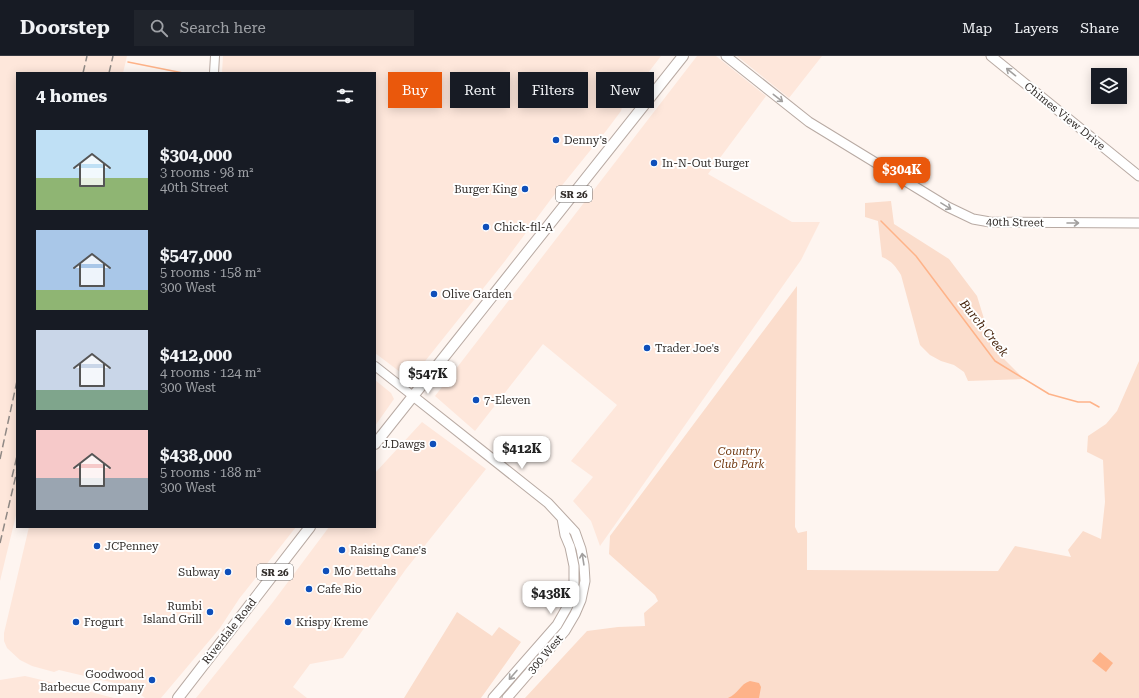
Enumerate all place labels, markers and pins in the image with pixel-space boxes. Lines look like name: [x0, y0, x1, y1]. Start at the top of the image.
place label: Denny's: [564, 134, 607, 147]
marker: Denny's: [551, 135, 561, 145]
place label: In-N-Out Burger: [662, 157, 750, 170]
pin: $304K: [874, 157, 930, 191]
marker: In-N-Out Burger: [649, 158, 659, 168]
place label: Burger King: [454, 183, 518, 196]
marker: Burger King: [520, 184, 530, 194]
place label: Chick-fil-A: [494, 221, 553, 234]
marker: Chick-fil-A: [481, 222, 491, 232]
place label: Olive Garden: [442, 288, 512, 301]
marker: Olive Garden: [429, 289, 439, 299]
place label: Trader Joe's: [655, 342, 719, 355]
marker: Trader Joe's: [642, 343, 652, 353]
pin: $547K: [400, 361, 456, 395]
place label: 7-Eleven: [484, 394, 531, 407]
marker: 7-Eleven: [471, 395, 481, 405]
pin: $412K: [494, 436, 550, 470]
place label: J.Dawgs: [382, 438, 425, 451]
marker: J.Dawgs: [428, 439, 438, 449]
place label: JCPenney: [105, 540, 159, 553]
marker: JCPenney: [92, 541, 102, 551]
place label: Raising Cane's: [350, 544, 426, 557]
marker: Raising Cane's: [337, 545, 347, 555]
place label: Mo' Bettahs: [334, 565, 396, 578]
place label: Subway: [178, 566, 220, 579]
marker: Mo' Bettahs: [321, 566, 331, 576]
marker: Subway: [223, 567, 233, 577]
pin: $438K: [523, 581, 579, 615]
place label: Cafe Rio: [317, 583, 362, 596]
marker: Cafe Rio: [304, 584, 314, 594]
place label: Rumbi Island Grill: [143, 600, 203, 626]
marker: Rumbi Island Grill: [205, 607, 215, 617]
place label: Frogurt: [84, 616, 124, 629]
place label: Krispy Kreme: [296, 616, 368, 629]
marker: Frogurt: [71, 617, 81, 627]
marker: Krispy Kreme: [283, 617, 293, 627]
place label: Goodwood Barbecue Company: [40, 668, 144, 694]
marker: Goodwood Barbecue Company: [147, 675, 157, 685]

